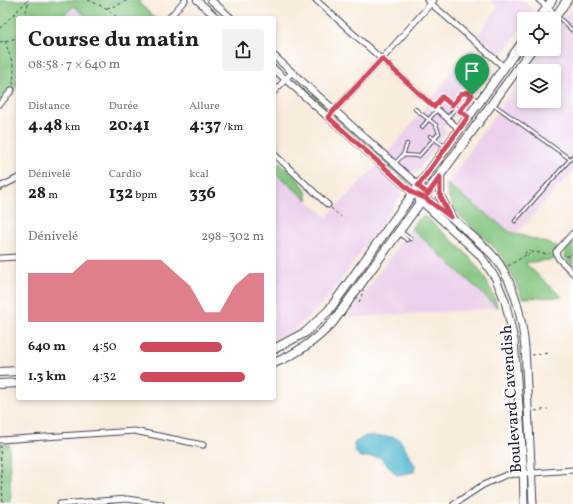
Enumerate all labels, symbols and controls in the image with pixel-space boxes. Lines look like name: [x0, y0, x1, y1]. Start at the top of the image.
map controls: [517, 12, 561, 108]
button: locate: [517, 12, 561, 56]
text: Course du matin: [28, 25, 199, 56]
button: share: [222, 29, 264, 71]
pin: [455, 54, 489, 95]
text: 08:58 · 7 × 640 m: [28, 56, 120, 74]
icon: arrive: [461, 60, 483, 82]
button: layers: [517, 64, 561, 108]
text: Distance: [28, 99, 70, 114]
text: Durée: [109, 99, 138, 114]
text: Allure: [189, 99, 220, 114]
text: 4.48: [28, 114, 63, 137]
text: 20:41: [109, 114, 150, 137]
text: 4:37: [189, 114, 221, 137]
text: km: [63, 120, 80, 135]
text: /km: [221, 120, 243, 135]
text: Dénivelé: [28, 167, 71, 182]
text: Cardio: [109, 167, 141, 182]
text: kcal: [189, 167, 209, 182]
text: 28: [28, 182, 46, 205]
text: 132: [109, 182, 133, 205]
text: 336: [189, 182, 216, 205]
text: m: [46, 188, 58, 203]
text: bpm: [133, 188, 157, 203]
text: Dénivelé: [28, 228, 78, 246]
text: 298–302 m: [201, 228, 264, 246]
street label: Boulevard Cavendish: [496, 324, 528, 474]
text: 640 m: [28, 338, 66, 356]
text: 4:50: [92, 338, 117, 356]
text: 1.3 km: [28, 368, 66, 386]
text: 4:32: [92, 368, 116, 386]

